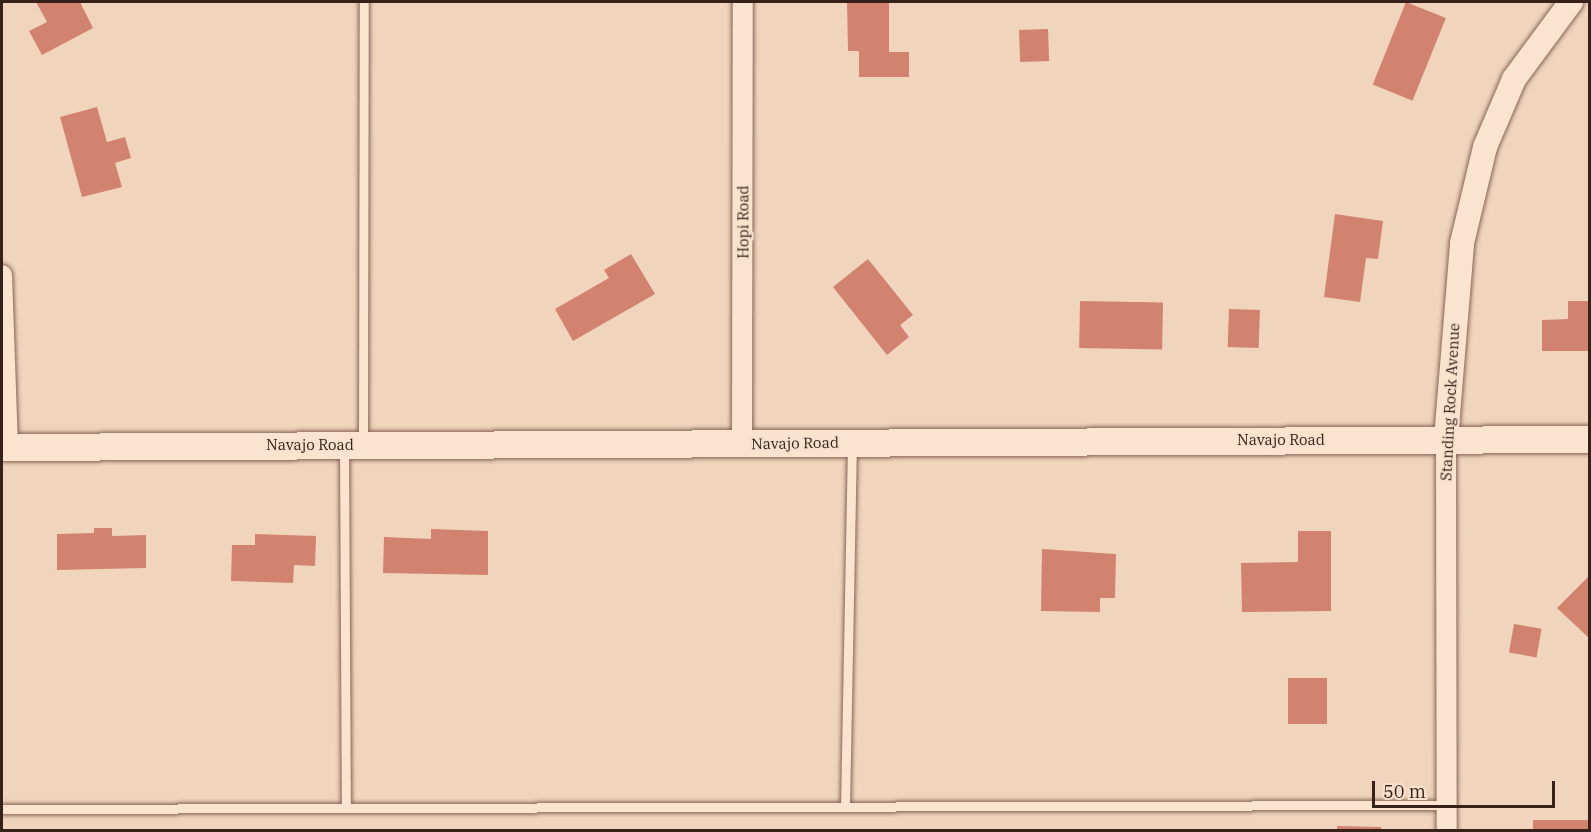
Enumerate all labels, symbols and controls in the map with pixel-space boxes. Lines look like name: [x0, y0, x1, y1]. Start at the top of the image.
street label: Hopi Road: [734, 185, 752, 259]
street label: Standing Rock Avenue: [1437, 323, 1463, 481]
street label: Navajo Road: [1237, 431, 1325, 449]
street label: Navajo Road: [751, 433, 839, 453]
street label: Navajo Road: [266, 436, 354, 454]
scale bar: [1375, 769, 1558, 807]
text: 50 m: [1383, 780, 1426, 803]

